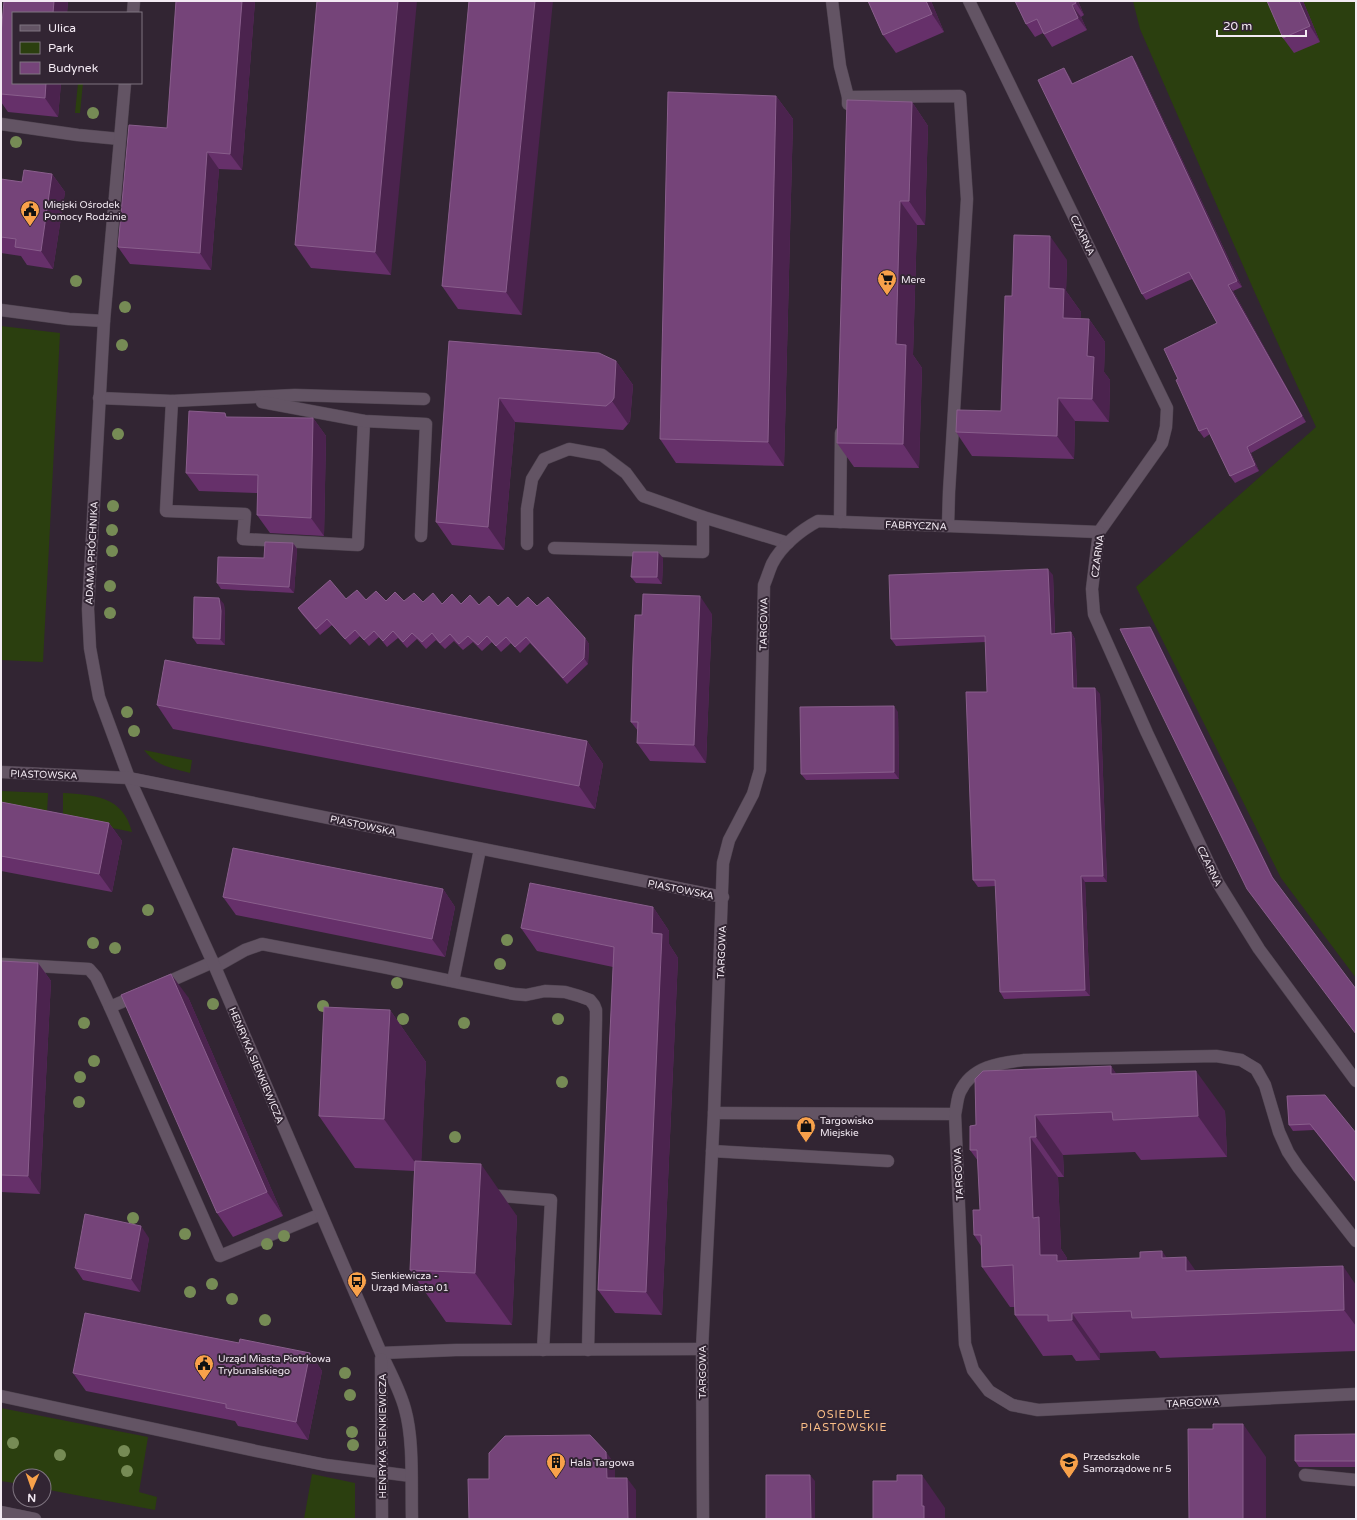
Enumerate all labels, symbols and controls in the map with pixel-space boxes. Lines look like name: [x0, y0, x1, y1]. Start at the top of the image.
legend: [12, 12, 142, 84]
scale bar: [1217, 12, 1306, 38]
text: 20 m: [1223, 19, 1252, 33]
text: Ulica: [48, 21, 76, 35]
text: Park: [48, 41, 74, 55]
text: Budynek: [48, 61, 99, 75]
public building icon: Miejski Ośrodek Pomocy Rodzinie: [19, 199, 41, 227]
place label: Miejski Ośrodek Pomocy Rodzinie: [44, 199, 127, 223]
street label: CZARNA: [1067, 213, 1097, 258]
supermarket icon: Mere: [876, 268, 898, 296]
place label: Mere: [901, 274, 926, 286]
street label: ADAMA PRÓCHNIKA: [83, 501, 101, 605]
street label: FABRYCZNA: [885, 519, 947, 533]
street label: CZARNA: [1089, 534, 1107, 578]
street label: TARGOWA: [758, 597, 770, 651]
street label: PIASTOWSKA: [10, 768, 78, 782]
street label: PIASTOWSKA: [329, 813, 397, 839]
street label: CZARNA: [1194, 844, 1224, 889]
street label: PIASTOWSKA: [647, 878, 715, 902]
street label: TARGOWA: [715, 925, 729, 979]
street label: HENRYKA SIENKIEWICZA: [226, 1005, 286, 1125]
shop icon: Targowisko Miejskie: [795, 1115, 817, 1143]
place label: Targowisko Miejskie: [820, 1115, 874, 1139]
street label: TARGOWA: [952, 1147, 966, 1201]
bus stop icon: Sienkiewicza - Urząd Miasta 01: [346, 1270, 368, 1298]
place label: Sienkiewicza - Urząd Miasta 01: [371, 1270, 449, 1294]
street label: TARGOWA: [697, 1345, 709, 1399]
public building icon: Urząd Miasta Piotrkowa Trybunalskiego: [193, 1353, 215, 1381]
place label: Urząd Miasta Piotrkowa Trybunalskiego: [218, 1353, 331, 1377]
street label: HENRYKA SIENKIEWICZA: [377, 1373, 389, 1499]
street label: TARGOWA: [1166, 1396, 1220, 1410]
district label: OSIEDLE PIASTOWSKIE: [801, 1408, 887, 1434]
building icon: Hala Targowa: [545, 1451, 567, 1479]
school or university icon: Przedszkole Samorządowe nr 5: [1058, 1451, 1080, 1479]
place label: Przedszkole Samorządowe nr 5: [1083, 1451, 1172, 1475]
place label: Hala Targowa: [570, 1457, 634, 1469]
north arrow: [12, 1468, 52, 1508]
text: N: [27, 1491, 36, 1504]

